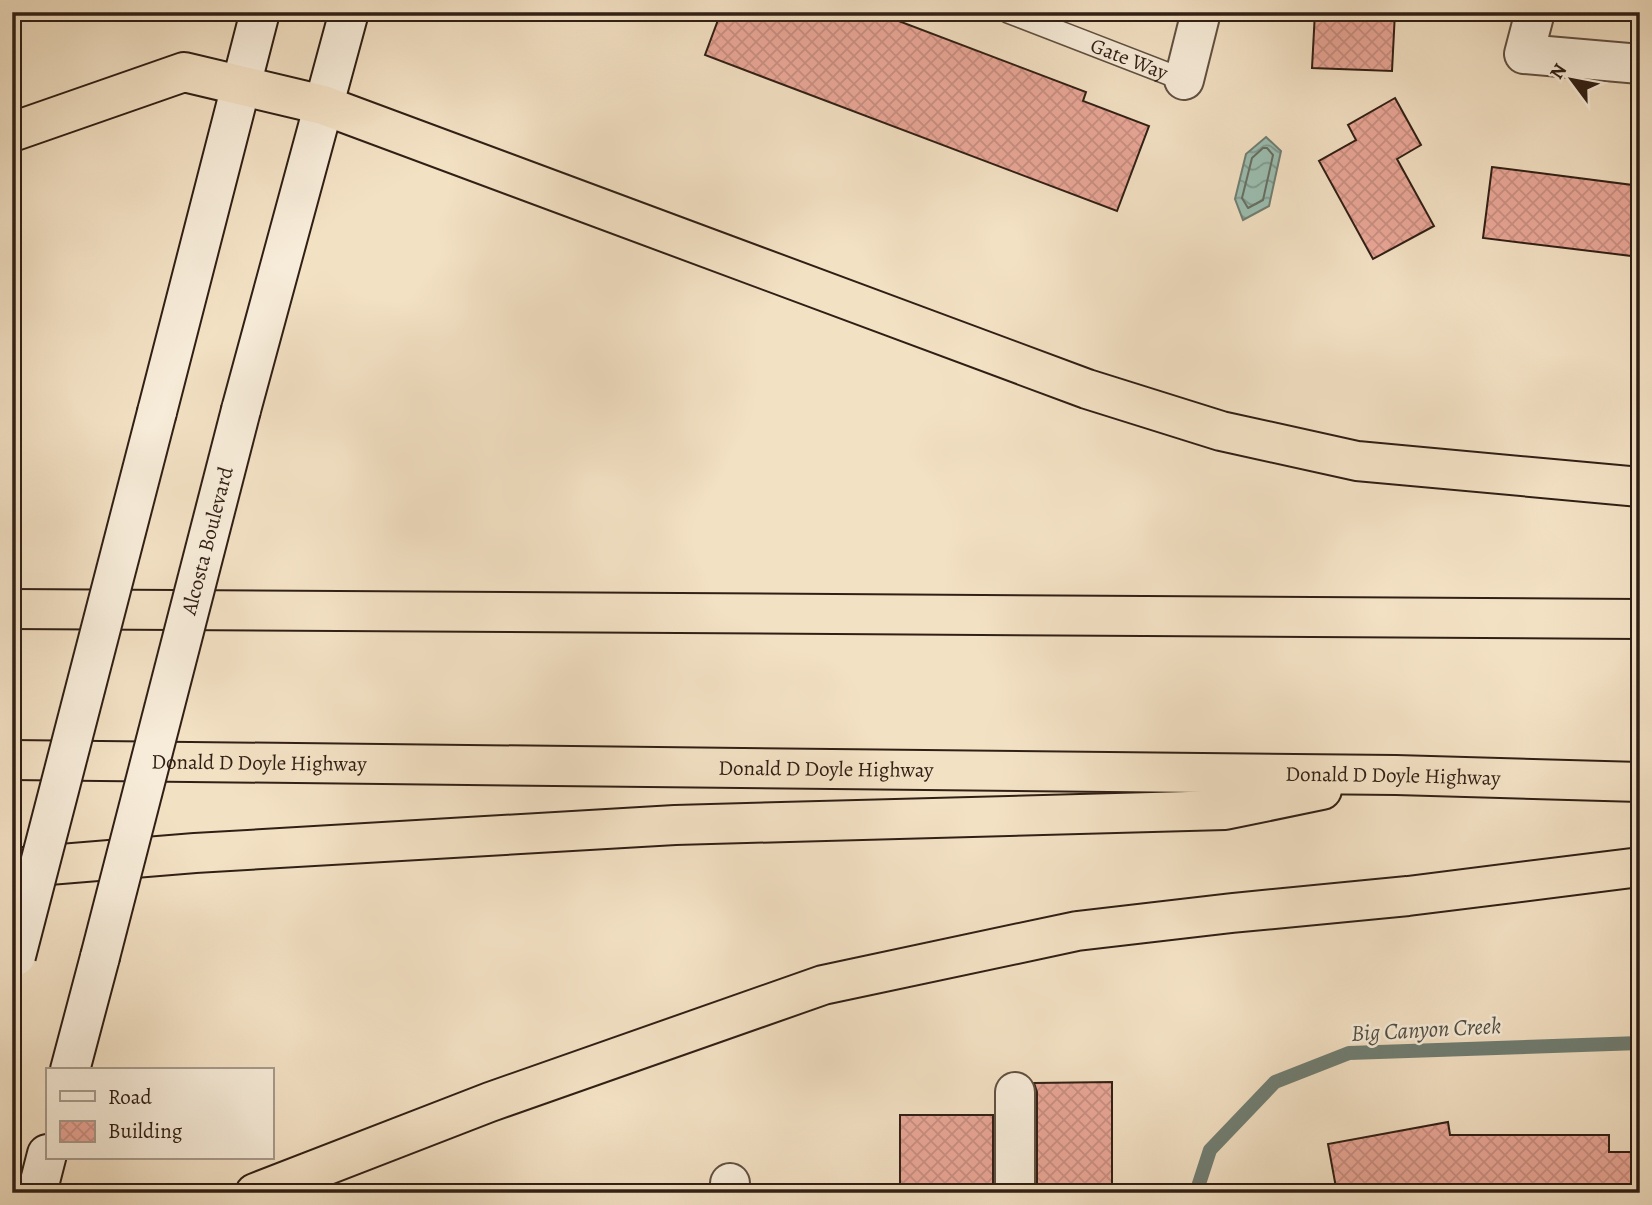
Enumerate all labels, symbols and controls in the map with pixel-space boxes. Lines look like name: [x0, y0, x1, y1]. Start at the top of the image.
street label: Gate Way: [1087, 31, 1173, 87]
north arrow: [1536, 46, 1606, 116]
text: N: [1544, 59, 1573, 84]
street label: Alcosta Boulevard: [175, 463, 240, 619]
street label: Donald D Doyle Highway: [151, 748, 367, 778]
street label: Donald D Doyle Highway: [718, 754, 934, 784]
street label: Donald D Doyle Highway: [1285, 760, 1502, 792]
water label: Big Canyon Creek: [1350, 1010, 1502, 1049]
legend: [46, 1068, 273, 1160]
text: Road: [108, 1083, 152, 1111]
text: Building: [108, 1117, 183, 1145]

